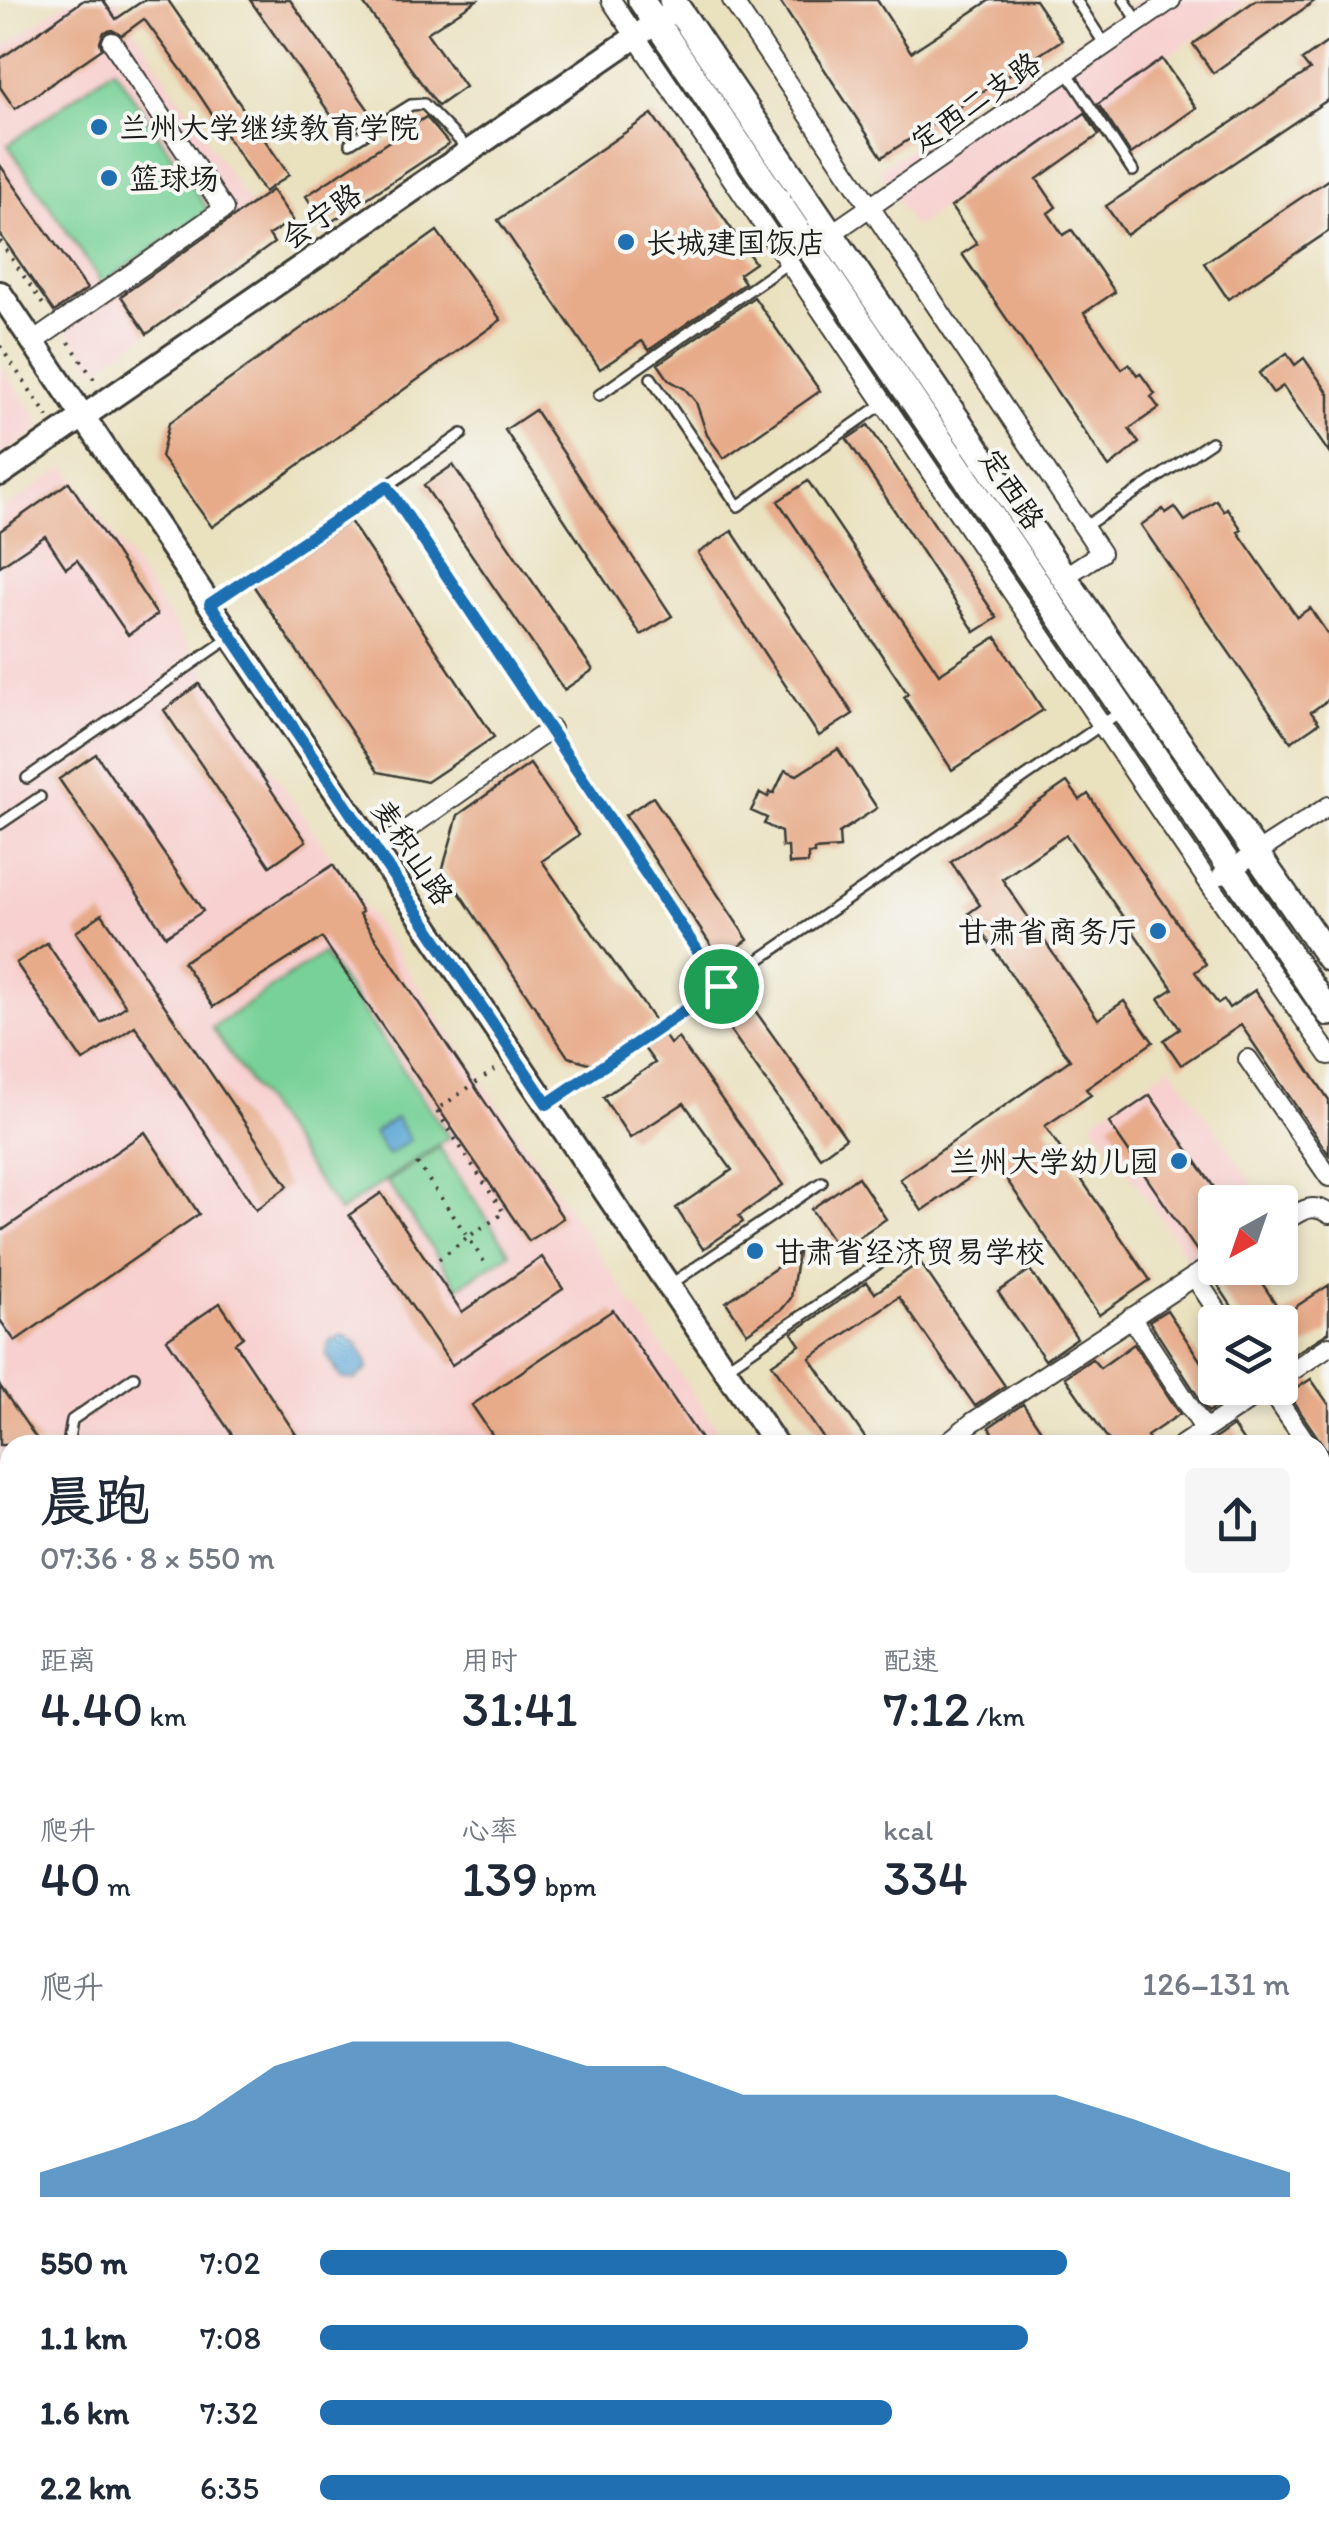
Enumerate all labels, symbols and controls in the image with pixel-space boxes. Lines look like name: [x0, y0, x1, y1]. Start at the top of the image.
street label: 定西二支路: [903, 44, 1047, 160]
place label: 兰州大学继续教育学院: [119, 109, 419, 146]
marker: 兰州大学继续教育学院: [88, 116, 110, 138]
place label: 篮球场: [129, 160, 219, 197]
marker: 篮球场: [98, 167, 120, 189]
street label: 会宁路: [274, 175, 368, 257]
place label: 长城建国饭店: [646, 224, 826, 261]
marker: 长城建国饭店: [615, 231, 637, 253]
street label: 定西路: [971, 441, 1053, 537]
street label: 麦积山路: [364, 792, 462, 912]
place label: 甘肃省商务厅: [958, 913, 1138, 950]
marker: 甘肃省商务厅: [1147, 920, 1169, 942]
pin: [679, 944, 764, 1029]
icon: arrive: [694, 959, 749, 1014]
place label: 兰州大学幼儿园: [949, 1143, 1159, 1180]
marker: 兰州大学幼儿园: [1168, 1150, 1190, 1172]
north arrow: [1198, 1185, 1298, 1285]
map controls: [1198, 1185, 1298, 1405]
place label: 甘肃省经济贸易学校: [775, 1233, 1045, 1270]
marker: 甘肃省经济贸易学校: [744, 1240, 766, 1262]
button: layers: [1198, 1305, 1298, 1405]
text: 晨跑: [40, 1468, 150, 1534]
button: share: [1185, 1468, 1290, 1573]
text: 07:36 · 8 × 550 m: [40, 1539, 275, 1577]
text: 距离: [40, 1643, 96, 1677]
text: 用时: [462, 1643, 518, 1677]
text: 配速: [883, 1643, 939, 1677]
text: 4.40: [40, 1678, 143, 1739]
text: 31:41: [462, 1678, 578, 1739]
text: 7:12: [883, 1678, 970, 1739]
text: km: [143, 1699, 187, 1733]
text: /km: [970, 1699, 1025, 1733]
text: 爬升: [40, 1813, 96, 1847]
text: 心率: [462, 1813, 518, 1847]
text: kcal: [883, 1813, 933, 1847]
text: 334: [883, 1847, 968, 1908]
text: 40: [40, 1848, 101, 1909]
text: 139: [462, 1848, 538, 1909]
text: m: [101, 1869, 131, 1903]
text: bpm: [538, 1869, 597, 1903]
text: 126–131 m: [1142, 1965, 1290, 2003]
text: 爬升: [40, 1968, 104, 2006]
text: 550 m: [40, 2244, 127, 2282]
text: 7:02: [200, 2244, 260, 2282]
text: 1.1 km: [40, 2319, 127, 2357]
text: 7:08: [200, 2319, 261, 2357]
text: 1.6 km: [40, 2394, 129, 2432]
text: 7:32: [200, 2394, 258, 2432]
text: 2.2 km: [40, 2469, 131, 2507]
text: 6:35: [200, 2469, 259, 2507]

